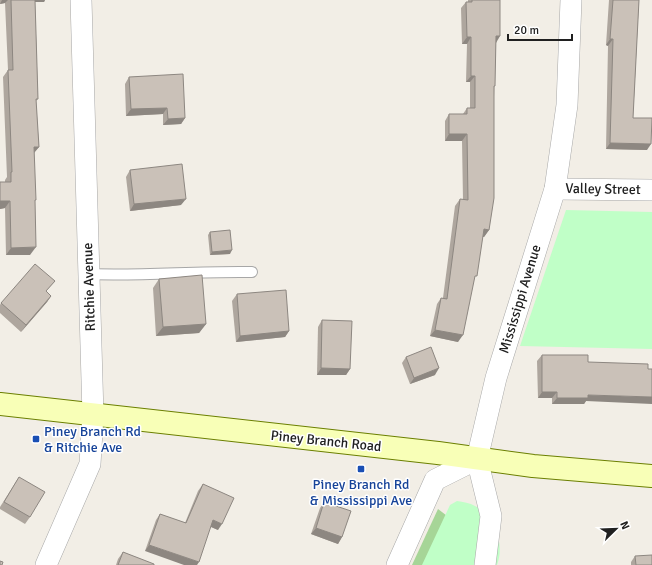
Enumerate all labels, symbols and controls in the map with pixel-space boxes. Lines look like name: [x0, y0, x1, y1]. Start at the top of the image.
scale bar: [508, 16, 572, 42]
text: 20 m: [514, 23, 539, 38]
street label: Valley Street: [565, 180, 641, 198]
street label: Ritchie Avenue: [79, 242, 99, 332]
street label: Mississippi Avenue: [495, 243, 545, 355]
place label: Piney Branch Rd & Ritchie Ave: [44, 423, 141, 456]
street label: Piney Branch Road: [270, 427, 382, 455]
marker: Piney Branch Rd & Ritchie Ave: [31, 434, 41, 444]
marker: Piney Branch Rd & Mississippi Ave: [356, 464, 366, 474]
place label: Piney Branch Rd & Mississippi Ave: [310, 476, 412, 509]
north arrow: [596, 509, 636, 549]
text: N: [617, 519, 632, 531]

